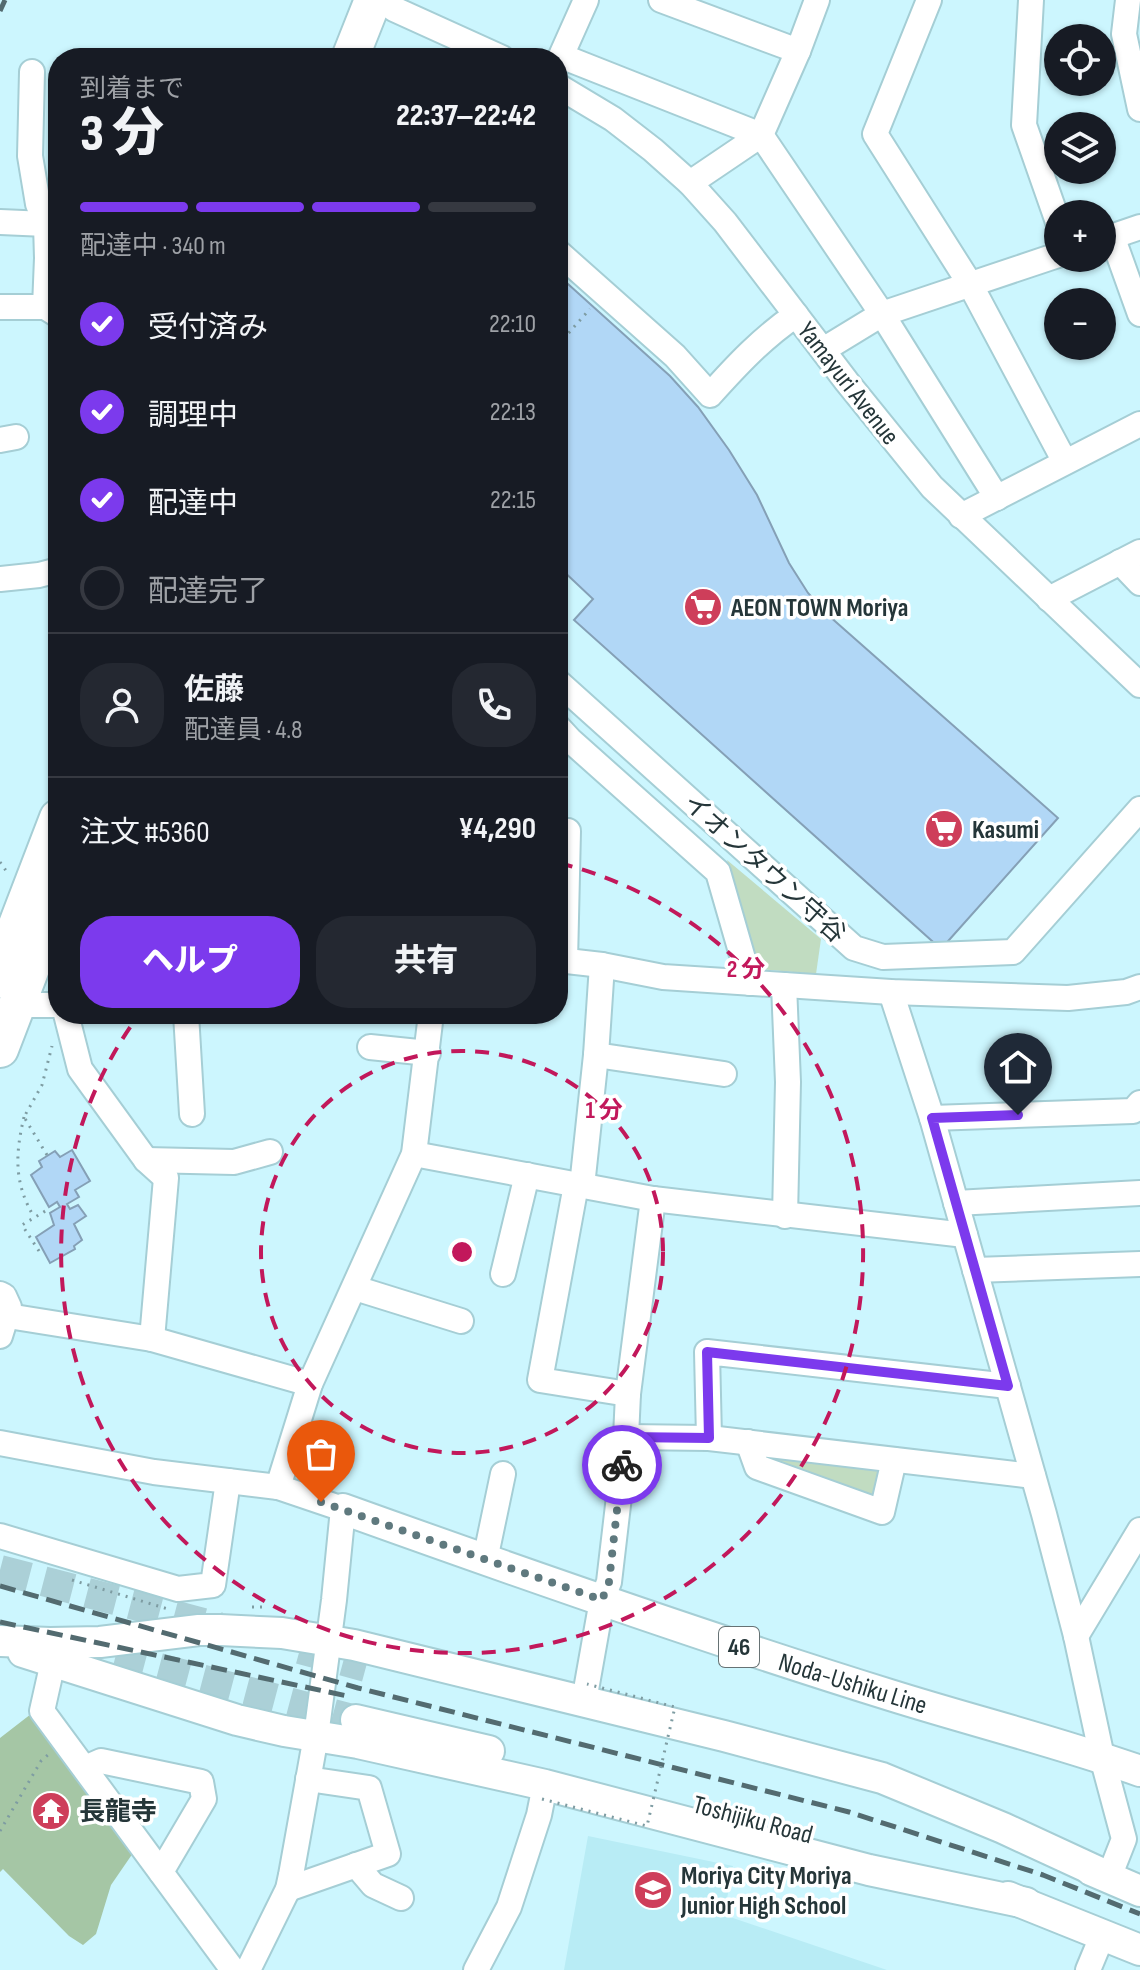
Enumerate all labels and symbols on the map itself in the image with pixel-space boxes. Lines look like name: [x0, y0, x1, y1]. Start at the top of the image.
street label: Yamayuri Avenue: [790, 316, 905, 451]
supermarket icon: AEON TOWN Moriya: [682, 586, 724, 628]
place label: AEON TOWN Moriya: [730, 593, 908, 624]
street label: イオンタウン守谷: [676, 788, 852, 950]
supermarket icon: Kasumi: [923, 808, 965, 850]
place label: Kasumi: [972, 815, 1039, 846]
text: 2 分: [727, 955, 765, 984]
pin: [984, 1033, 1052, 1115]
text: 1 分: [585, 1096, 623, 1125]
centre of rings: [448, 1238, 476, 1266]
pin: [287, 1420, 355, 1502]
courier: [582, 1425, 662, 1505]
road number: 46: [719, 1627, 759, 1667]
street label: Noda-Ushiku Line: [775, 1647, 931, 1722]
temple icon: 長龍寺: [30, 1790, 72, 1832]
street label: Toshijiku Road: [689, 1790, 816, 1851]
place label: 長龍寺: [79, 1797, 157, 1828]
place label: Moriya City Moriya Junior High School: [680, 1861, 852, 1922]
school or university icon: Moriya City Moriya Junior High School: [632, 1869, 674, 1911]

